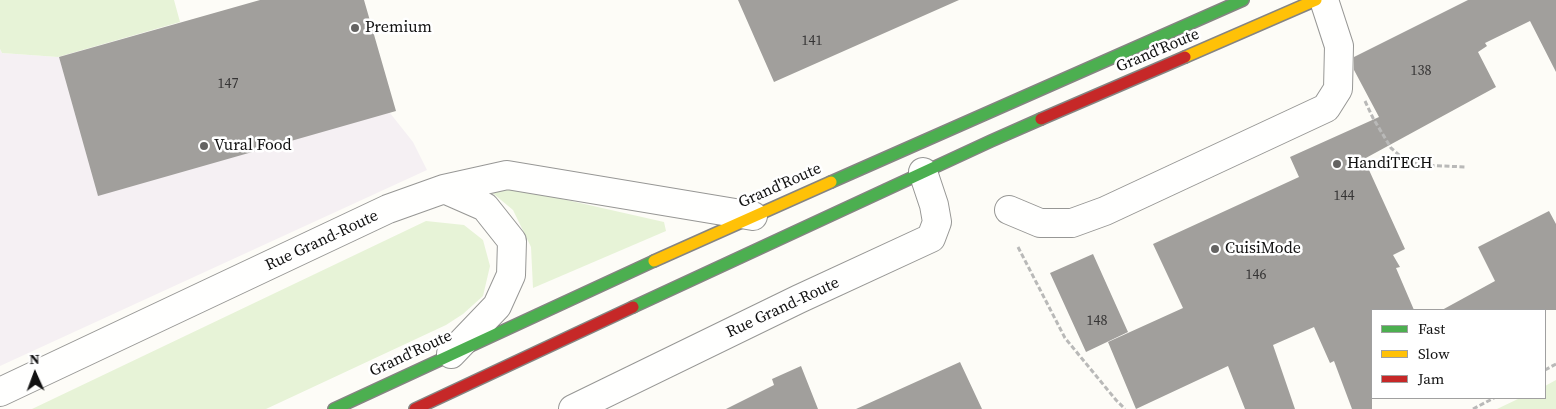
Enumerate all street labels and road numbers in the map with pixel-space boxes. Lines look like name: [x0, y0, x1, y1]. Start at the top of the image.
street label: Grand'Route: [1114, 25, 1202, 77]
street label: Grand'Route: [736, 159, 824, 213]
street label: Rue Grand-Route: [263, 206, 381, 276]
street label: Rue Grand-Route: [724, 273, 842, 343]
street label: Grand'Route: [367, 327, 455, 381]

